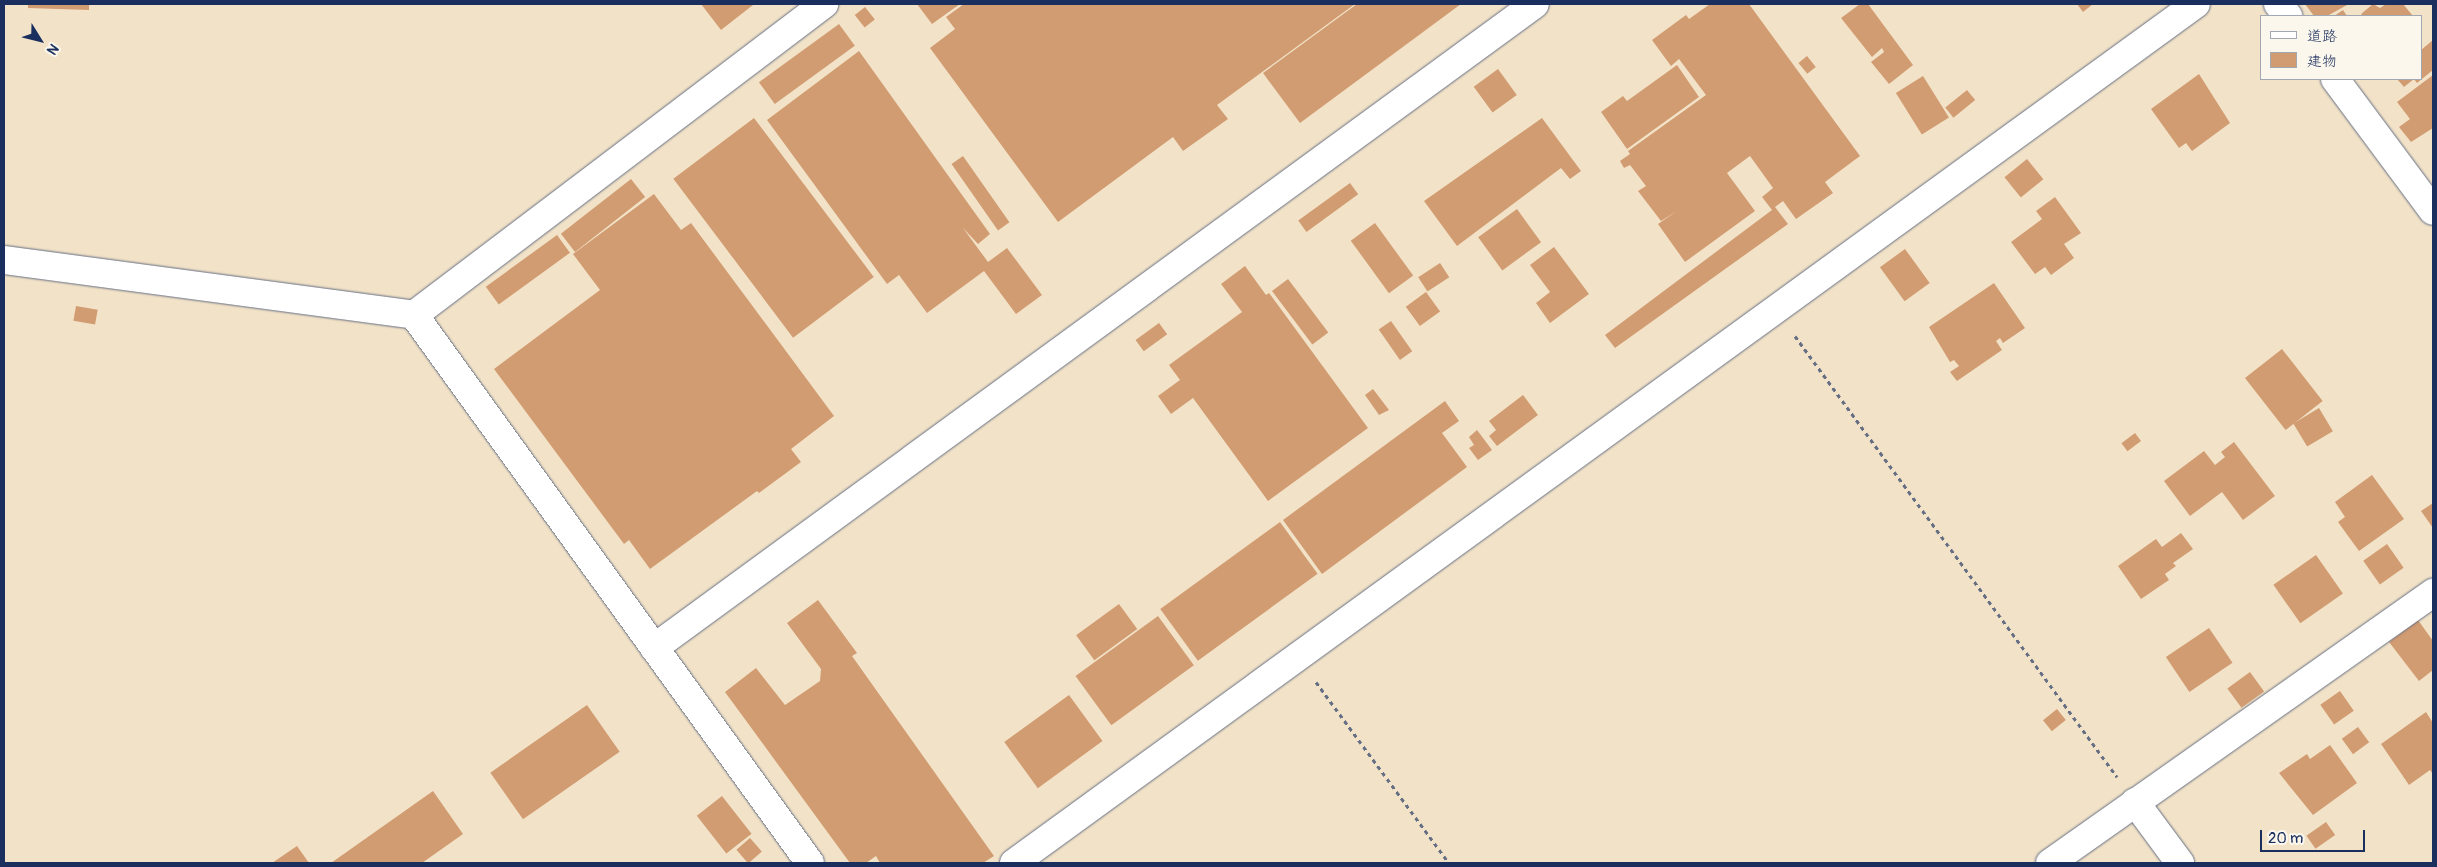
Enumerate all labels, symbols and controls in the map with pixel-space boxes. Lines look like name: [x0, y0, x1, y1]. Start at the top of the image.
north arrow: [15, 15, 65, 65]
legend: [2260, 15, 2422, 80]
text: 道路: [2307, 27, 2337, 46]
text: N: [43, 40, 62, 58]
text: 建物: [2307, 52, 2337, 71]
scale bar: [2262, 820, 2367, 852]
text: 20 m: [2268, 829, 2303, 848]

